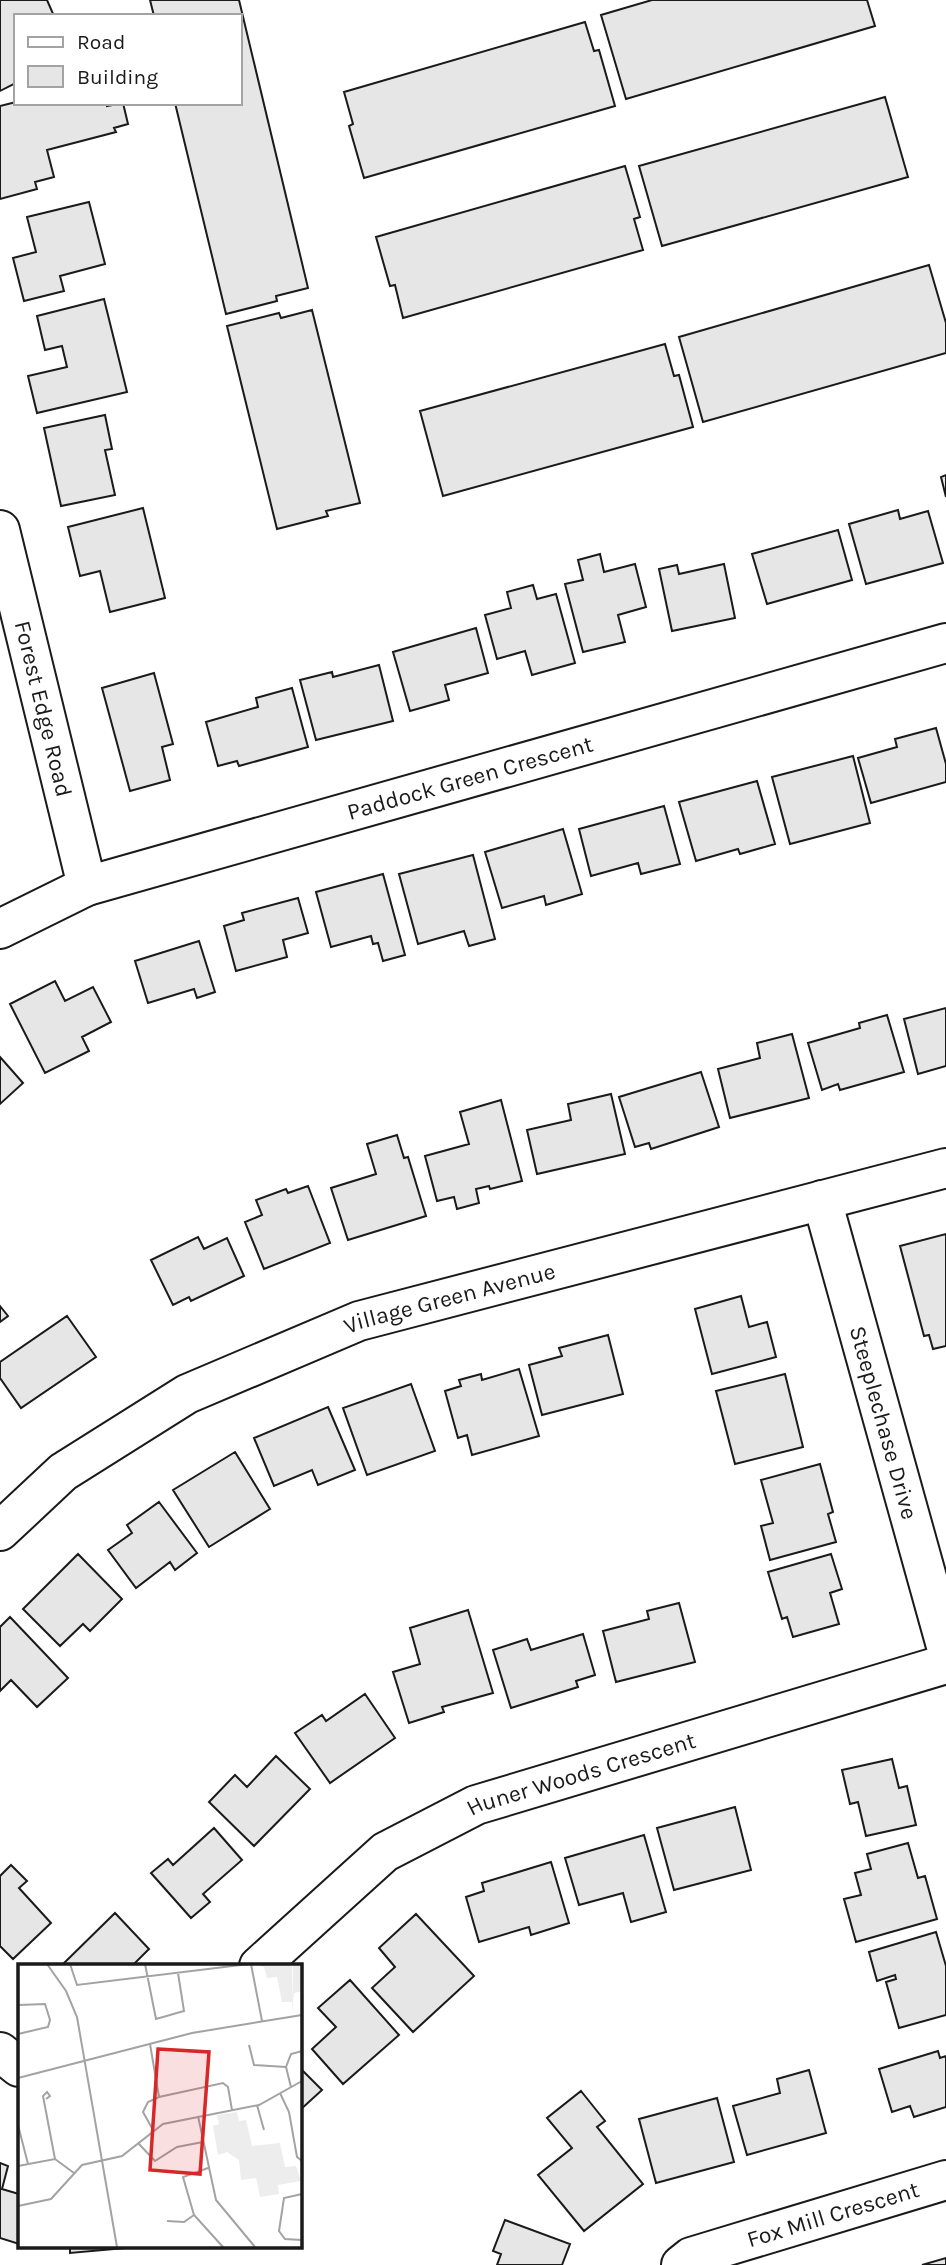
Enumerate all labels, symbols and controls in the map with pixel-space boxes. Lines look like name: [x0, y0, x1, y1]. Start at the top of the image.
legend: [14, 14, 242, 105]
text: Road: [77, 30, 125, 54]
text: Building: [77, 65, 158, 89]
street label: Forest Edge Road: [9, 618, 78, 800]
street label: Paddock Green Crescent: [344, 730, 596, 826]
street label: Village Green Avenue: [340, 1257, 558, 1340]
street label: Steeplechase Drive: [844, 1323, 923, 1522]
street label: Huner Woods Crescent: [462, 1727, 699, 1822]
inset map: [18, 1964, 301, 2248]
street label: Fox Mill Crescent: [744, 2176, 923, 2253]

